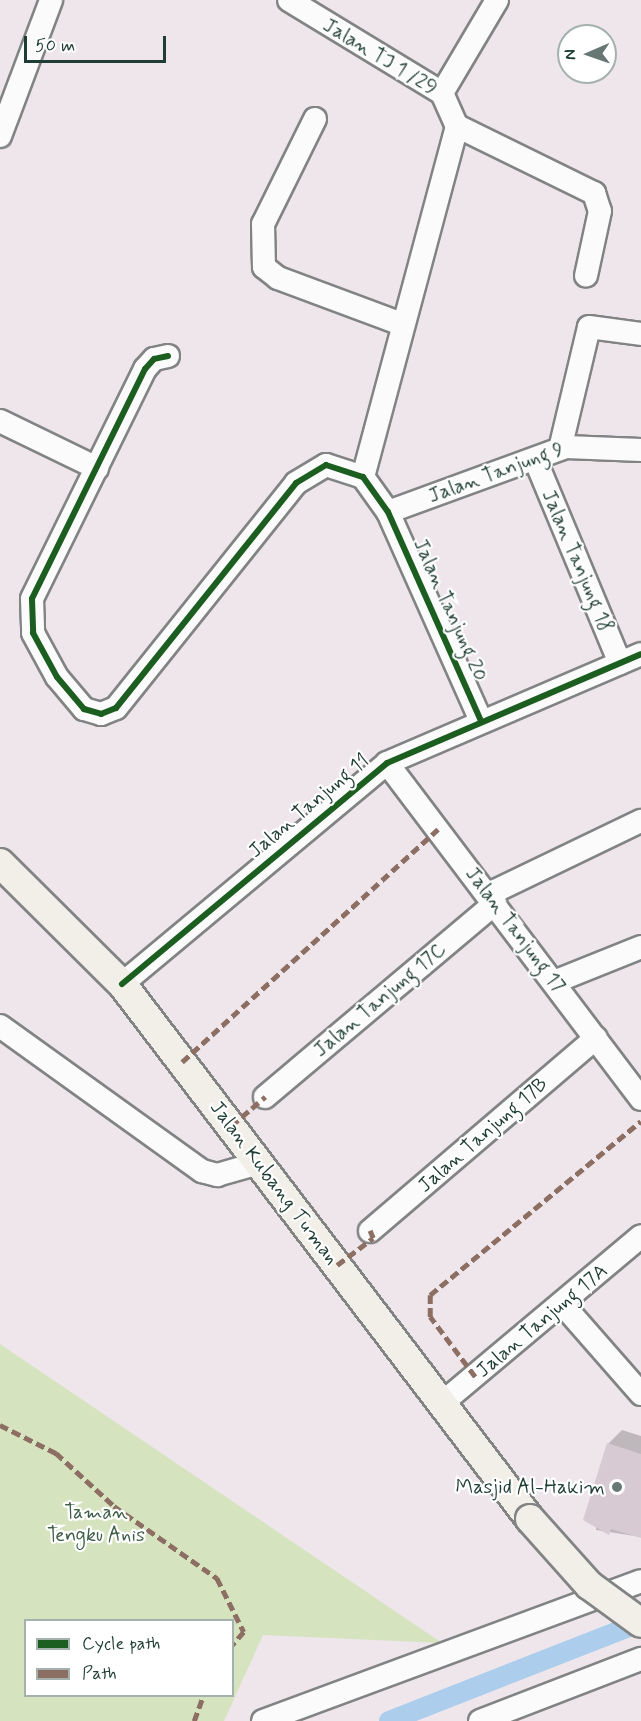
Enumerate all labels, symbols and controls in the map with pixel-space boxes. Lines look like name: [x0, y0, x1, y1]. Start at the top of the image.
street label: Jalan TJ 1 /29: [318, 13, 442, 101]
scale bar: [27, 24, 170, 62]
north arrow: [557, 24, 617, 84]
text: 50 m: [35, 34, 75, 58]
text: N: [560, 49, 581, 60]
street label: Jalan Tanjung 9: [428, 439, 564, 507]
street label: Jalan Tanjung 18: [538, 489, 616, 633]
street label: Jalan Tanjung 20: [409, 538, 491, 682]
street label: Jalan Tanjung 11: [246, 751, 372, 861]
street label: Jalan Tanjung 17: [462, 865, 568, 995]
street label: Jalan Tanjung 17C: [311, 940, 449, 1060]
street label: Jalan Tanjung 17B: [416, 1074, 550, 1196]
street label: Jalan Kubang Tuman: [206, 1098, 342, 1268]
street label: Jalan Tanjung 17A: [474, 1261, 610, 1381]
place label: Masjid Al-Hakim: [455, 1475, 605, 1499]
marker: Masjid Al-Hakim: [610, 1480, 624, 1494]
park label: Taman Tengku Anis: [47, 1501, 145, 1548]
legend: [24, 1619, 234, 1697]
text: Cycle path: [82, 1632, 160, 1656]
text: Path: [82, 1662, 117, 1686]

